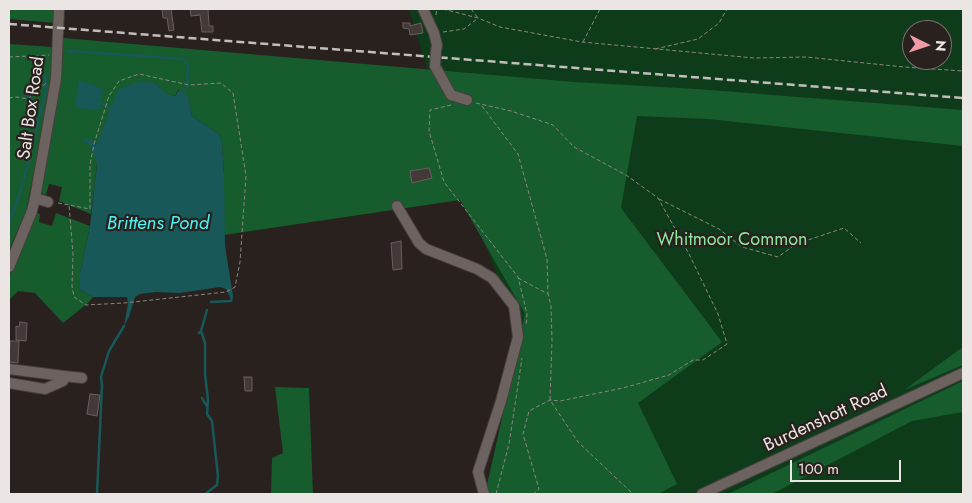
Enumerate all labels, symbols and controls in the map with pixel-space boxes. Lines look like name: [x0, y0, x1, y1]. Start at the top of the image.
north arrow: [902, 20, 952, 70]
text: N: [931, 40, 951, 52]
street label: Salt Box Road: [14, 55, 50, 161]
water label: Brittens Pond: [107, 213, 209, 235]
park label: Whitmoor Common: [656, 230, 808, 252]
street label: Burdenshott Road: [761, 381, 891, 457]
scale bar: [792, 450, 903, 482]
text: 100 m: [798, 458, 839, 480]

